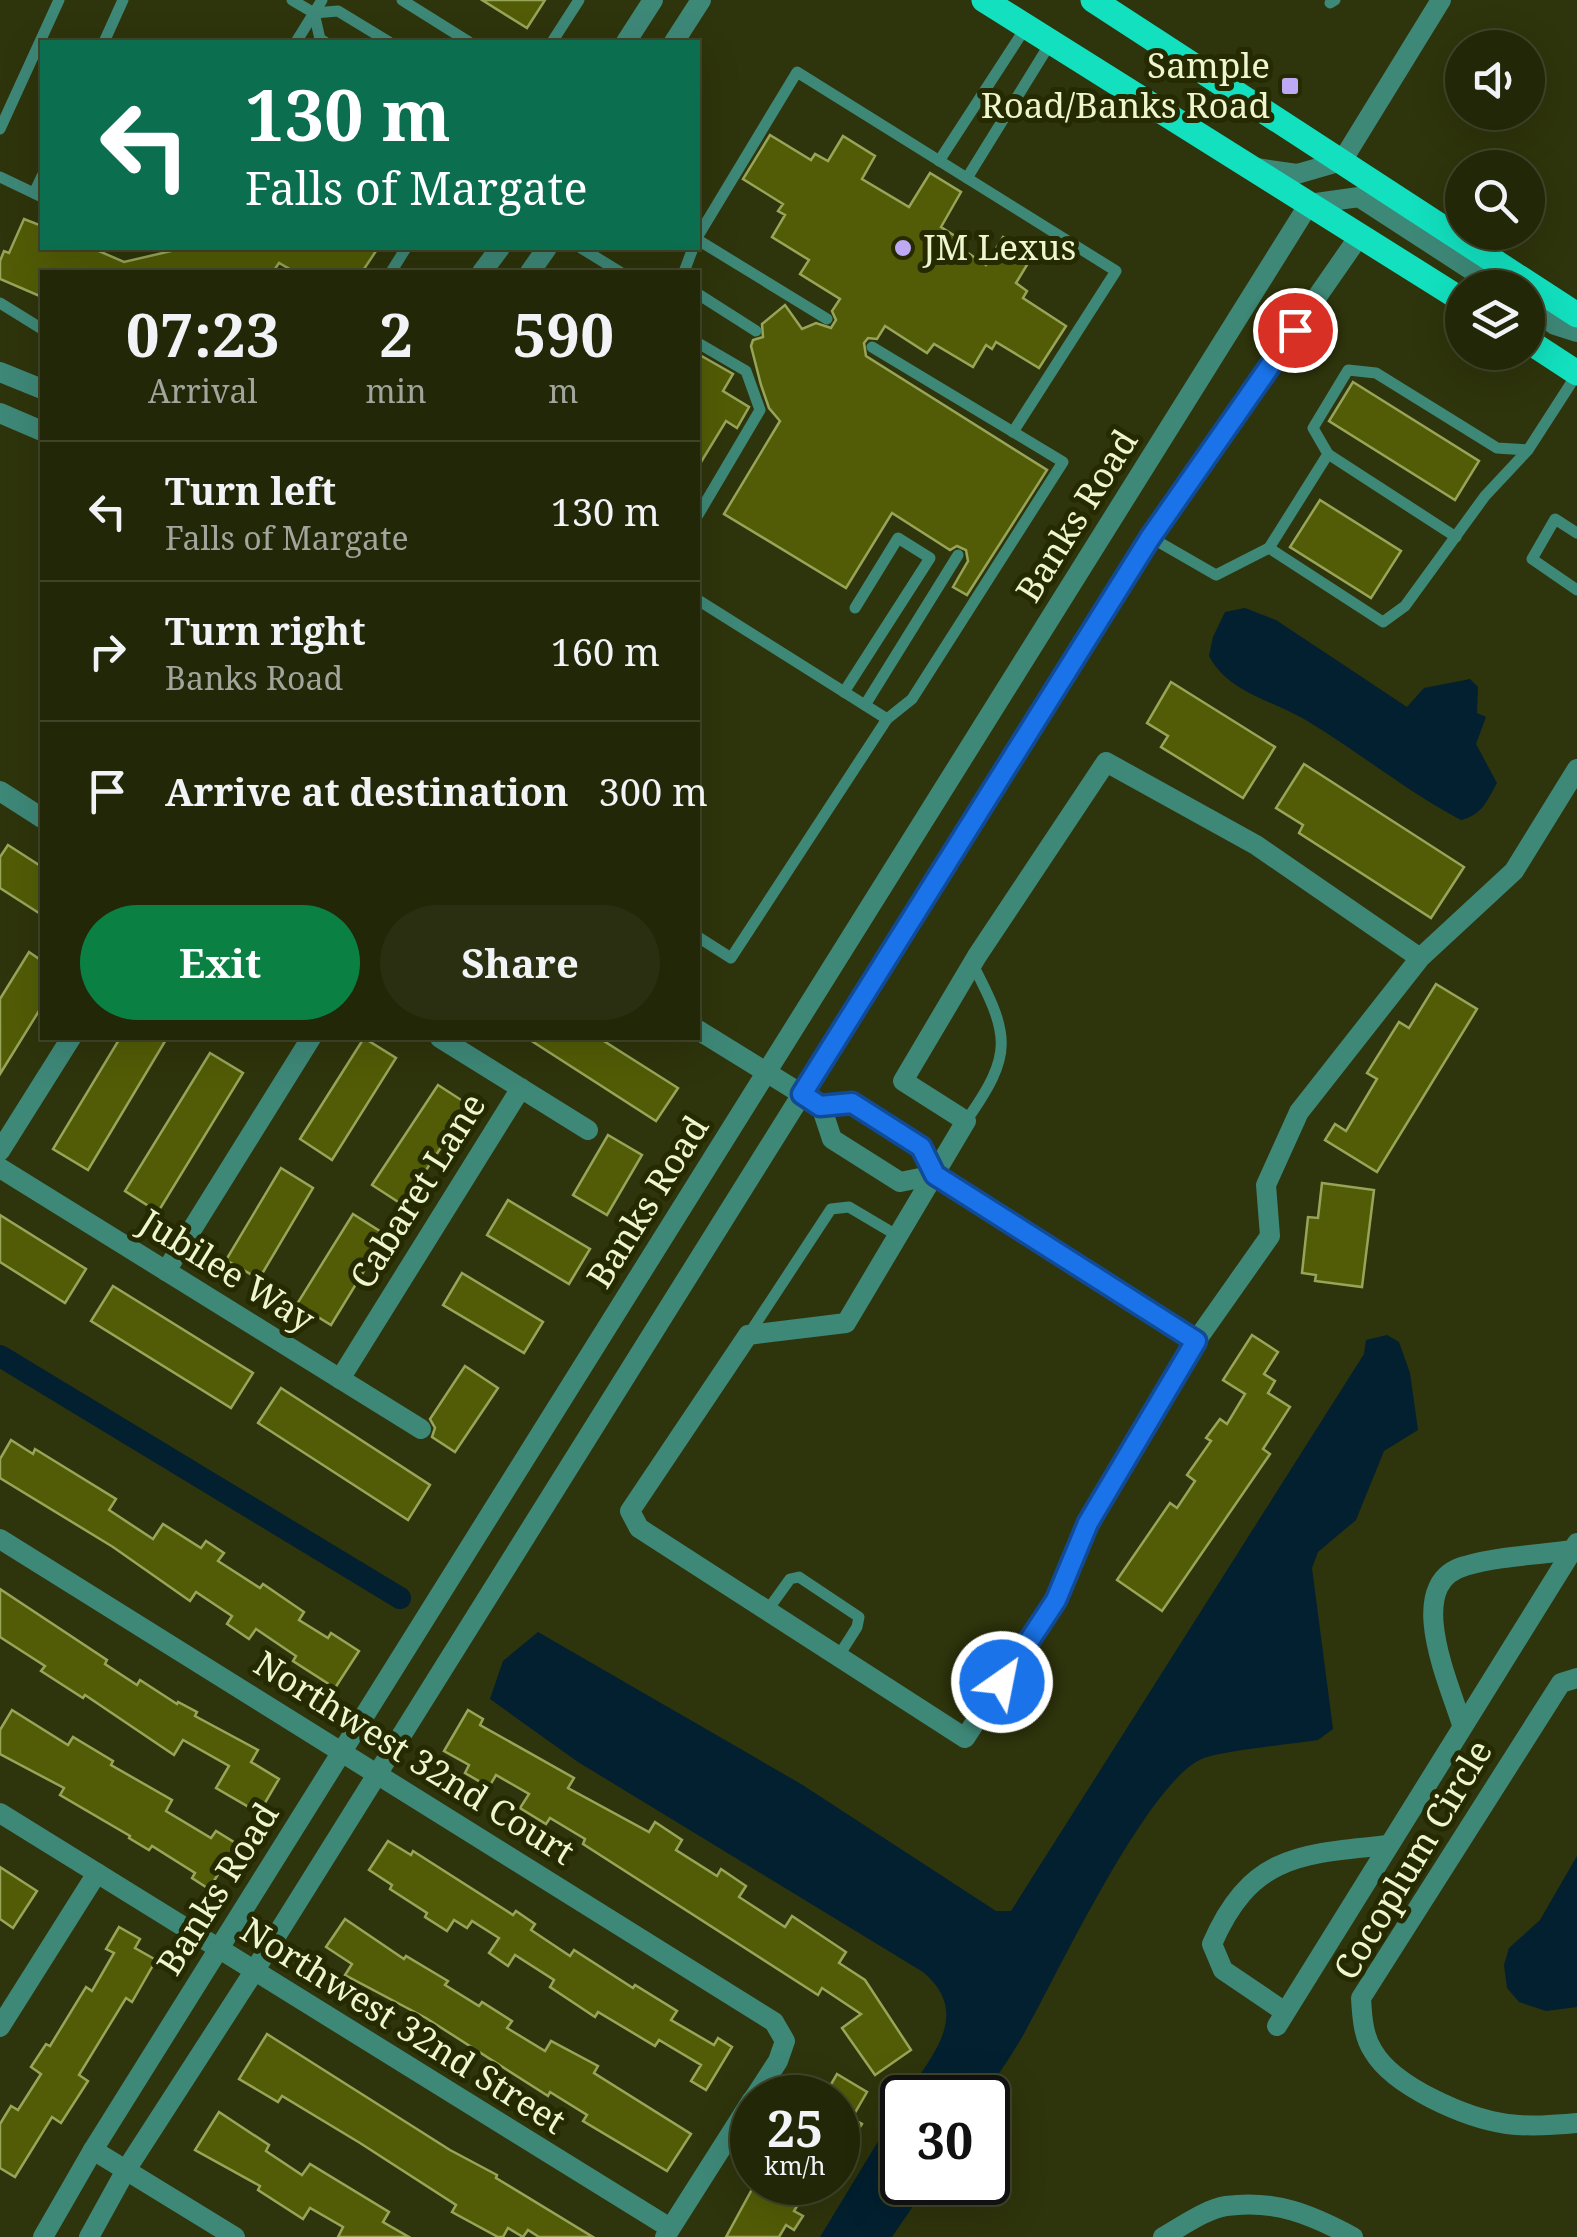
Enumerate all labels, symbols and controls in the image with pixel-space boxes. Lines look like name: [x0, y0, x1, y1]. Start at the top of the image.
map controls: [1445, 30, 1545, 370]
button: sound: [1445, 30, 1545, 130]
place label: Sample Road/Banks Road: [981, 41, 1270, 128]
text: 130 m: [245, 66, 451, 162]
marker: Sample Road/Banks Road: [1279, 75, 1301, 97]
icon: left: [80, 80, 210, 210]
button: search: [1445, 150, 1545, 250]
text: Falls of Margate: [245, 157, 587, 218]
place label: JM Lexus: [922, 223, 1076, 270]
marker: JM Lexus: [892, 237, 914, 259]
button: layers: [1445, 270, 1545, 370]
pin: [1253, 288, 1338, 373]
text: 07:23: [126, 293, 280, 375]
text: 2: [379, 293, 413, 375]
text: 590: [512, 293, 614, 375]
icon: arrive: [1268, 303, 1323, 358]
text: Arrival: [148, 369, 257, 412]
text: min: [366, 369, 427, 412]
text: m: [548, 369, 578, 412]
street label: Banks Road: [1004, 420, 1147, 610]
text: Turn left: [165, 464, 336, 516]
icon: left: [80, 484, 135, 539]
text: 130 m: [550, 485, 660, 537]
text: Falls of Margate: [165, 516, 409, 559]
text: Turn right: [165, 604, 366, 656]
icon: right: [80, 624, 135, 679]
text: 160 m: [550, 625, 660, 677]
text: Banks Road: [165, 656, 343, 699]
icon: arrive: [80, 764, 135, 819]
text: Arrive at destination: [165, 765, 569, 817]
text: 300 m: [599, 765, 708, 817]
button: Exit: [80, 905, 360, 1020]
button: Share: [380, 905, 660, 1020]
street label: Cabaret Lane: [338, 1084, 495, 1297]
street label: Banks Road: [575, 1106, 718, 1296]
street label: Jubilee Way: [131, 1197, 324, 1342]
position arrow: [950, 1630, 1054, 1734]
street label: Northwest 32nd Court: [246, 1639, 584, 1874]
street label: Cocoplum Circle: [1322, 1731, 1502, 1988]
street label: Banks Road: [145, 1793, 288, 1983]
street label: Northwest 32nd Street: [233, 1906, 575, 2144]
speed limit sign: 30: [880, 2075, 1010, 2205]
text: 25: [767, 2094, 823, 2162]
text: km/h: [764, 2148, 826, 2182]

